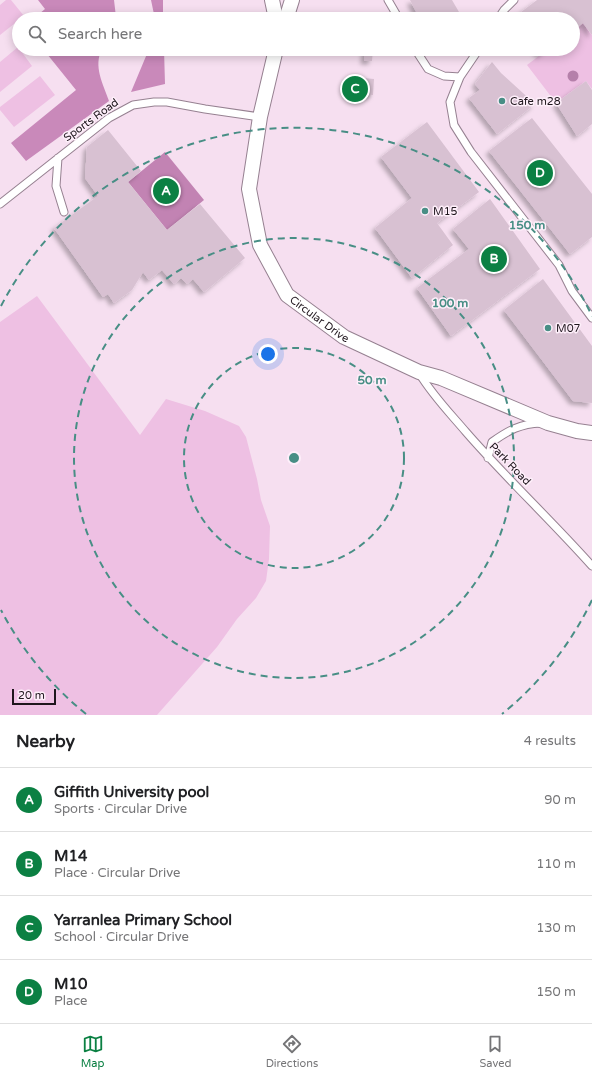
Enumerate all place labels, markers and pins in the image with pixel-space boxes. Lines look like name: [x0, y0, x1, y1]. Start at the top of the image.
pin: C: [342, 74, 368, 104]
place label: Cafe m28: [510, 95, 561, 108]
marker: Cafe m28: [497, 96, 507, 106]
pin: D: [527, 158, 553, 188]
pin: A: [153, 176, 179, 206]
place label: M15: [433, 205, 458, 218]
marker: M15: [420, 206, 430, 216]
pin: B: [481, 244, 507, 274]
place label: M07: [556, 322, 581, 335]
marker: M07: [543, 323, 553, 333]
centre of rings: [287, 451, 301, 465]

